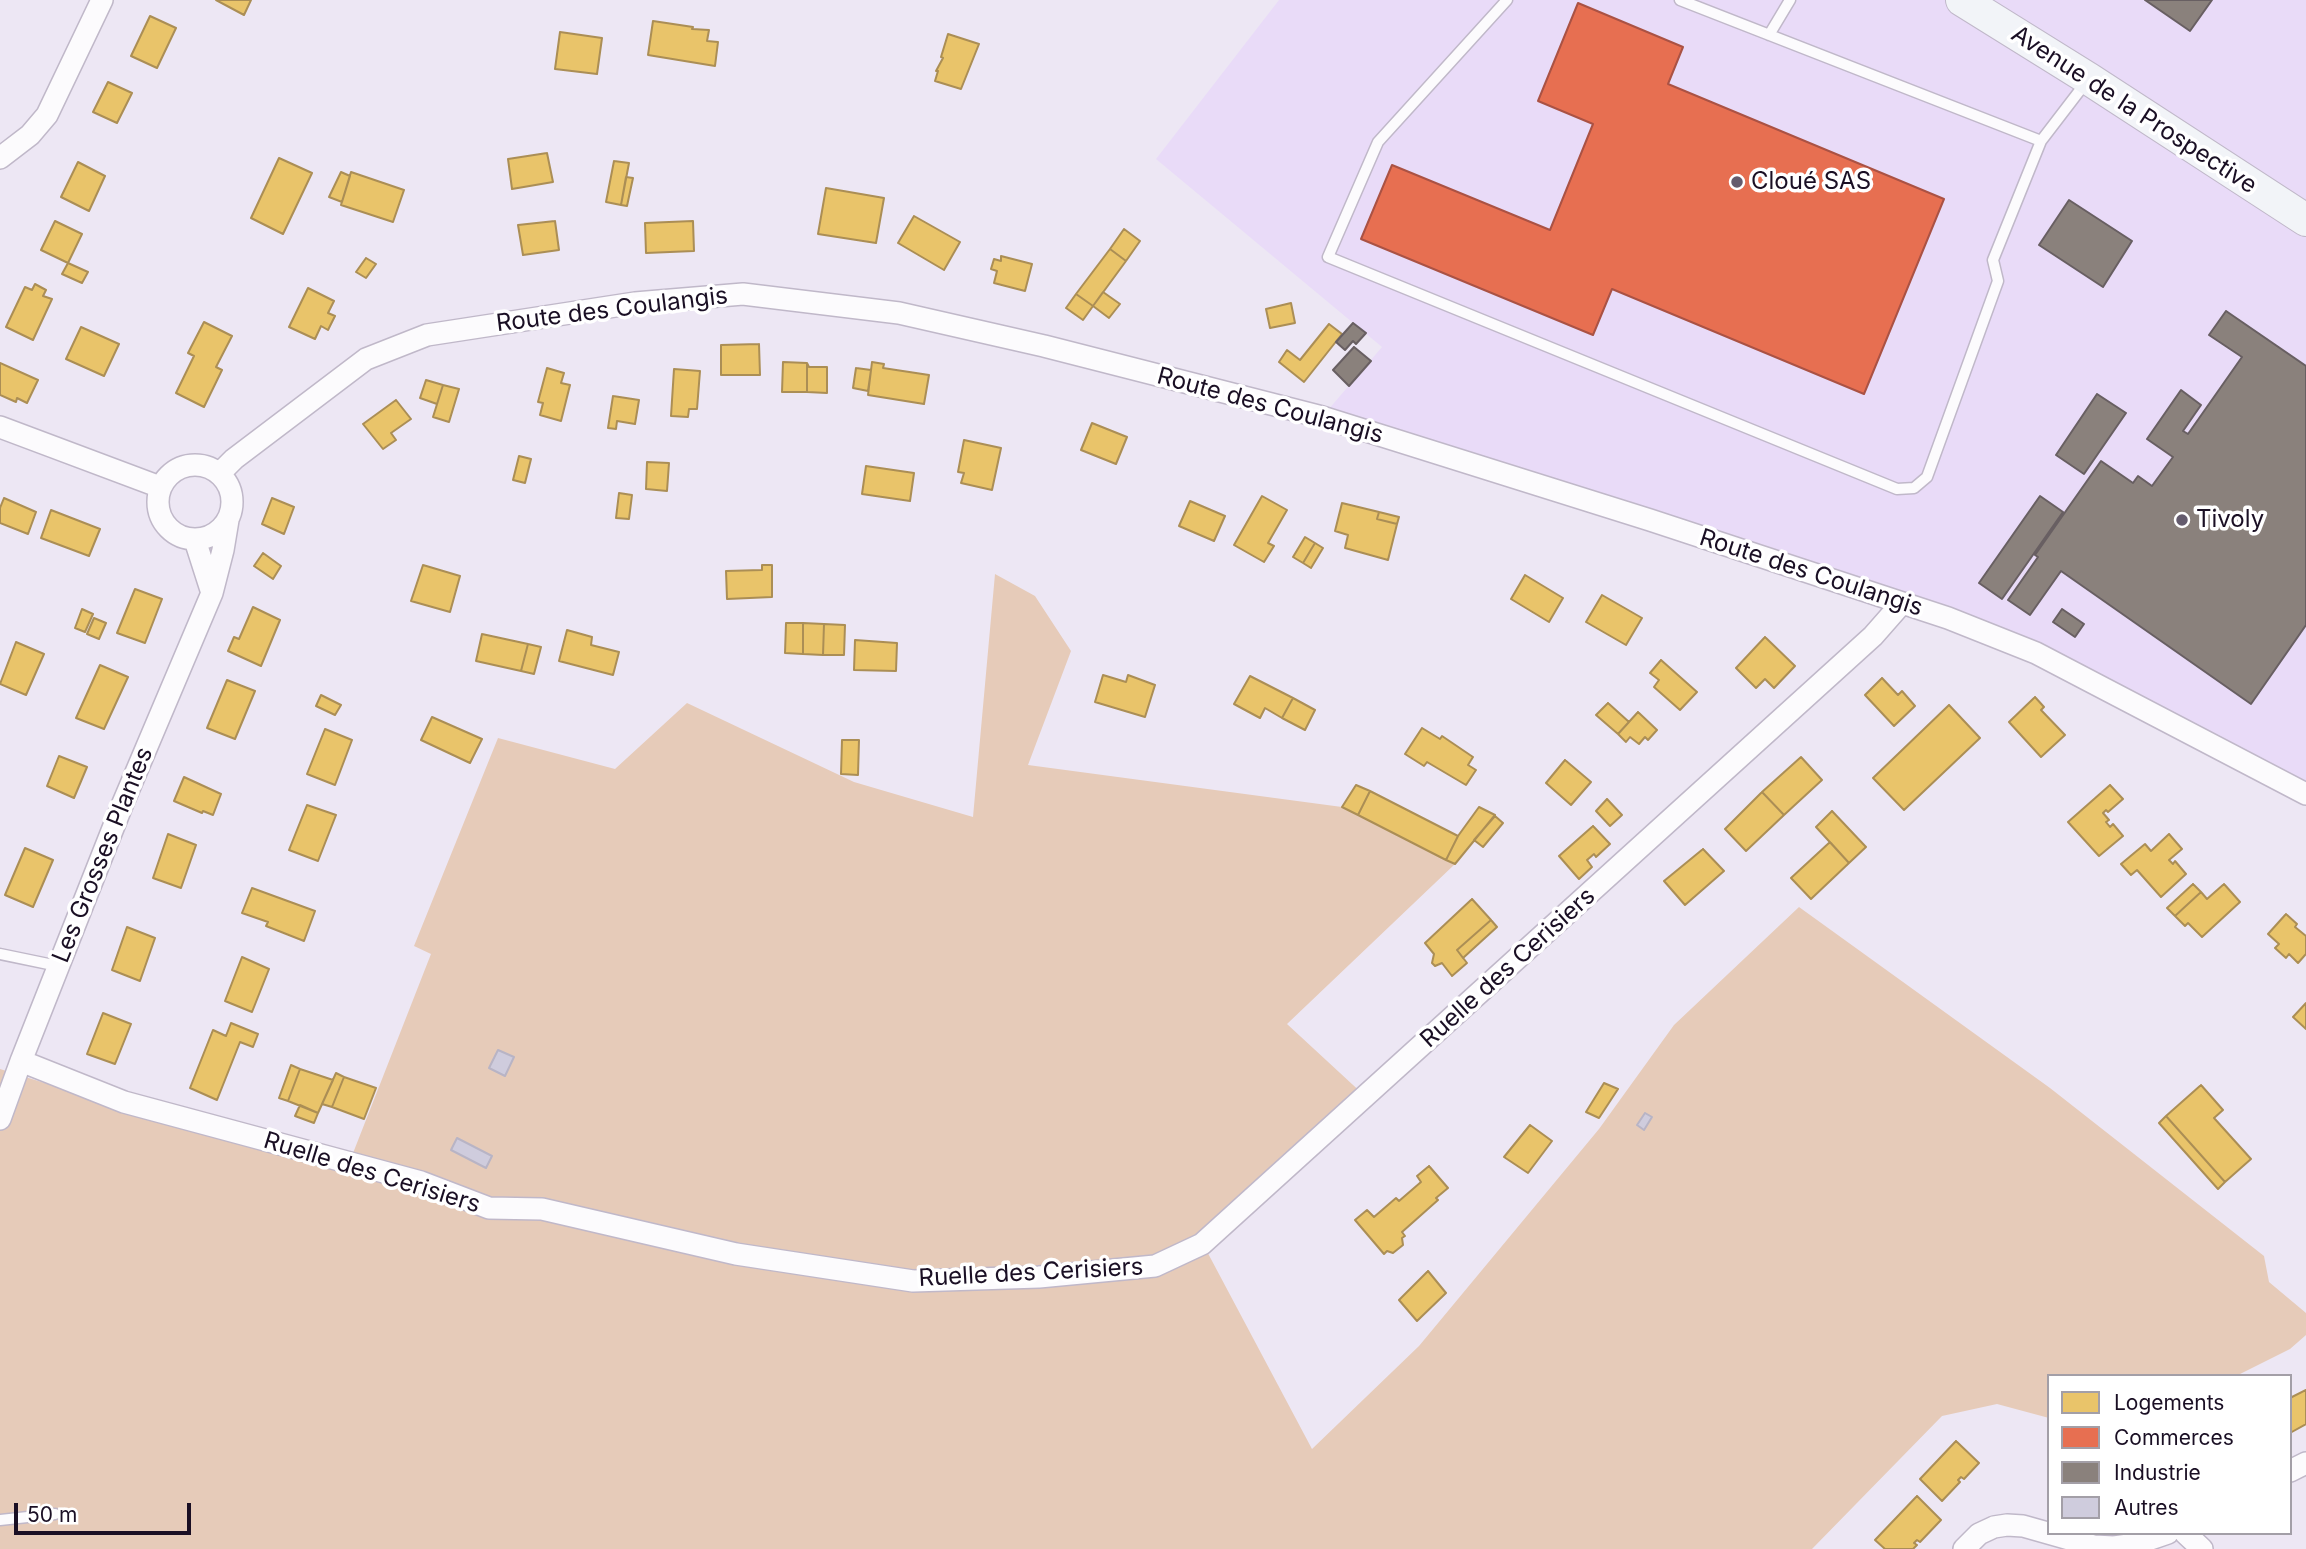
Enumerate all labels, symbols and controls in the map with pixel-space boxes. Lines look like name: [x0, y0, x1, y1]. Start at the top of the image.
street label: Avenue de la Prospective: [2006, 20, 2262, 200]
place label: Cloué SAS: [1751, 168, 1871, 196]
marker: Cloué SAS: [1729, 174, 1745, 190]
street label: Route des Coulangis: [495, 282, 729, 338]
street label: Route des Coulangis: [1154, 362, 1386, 450]
place label: Tivoly: [2196, 506, 2264, 534]
marker: Tivoly: [2174, 512, 2190, 528]
street label: Route des Coulangis: [1696, 523, 1926, 623]
street label: Les Grosses Plantes: [47, 743, 159, 967]
street label: Ruelle des Cerisiers: [1415, 882, 1601, 1054]
street label: Ruelle des Cerisiers: [260, 1126, 484, 1220]
street label: Ruelle des Cerisiers: [918, 1253, 1144, 1293]
legend: [2047, 1374, 2292, 1535]
text: Logements: [2114, 1390, 2224, 1415]
text: Commerces: [2114, 1425, 2234, 1450]
text: Industrie: [2114, 1460, 2201, 1485]
scale bar: [18, 1490, 194, 1534]
text: Autres: [2114, 1495, 2179, 1520]
text: 50 m: [27, 1502, 77, 1527]

